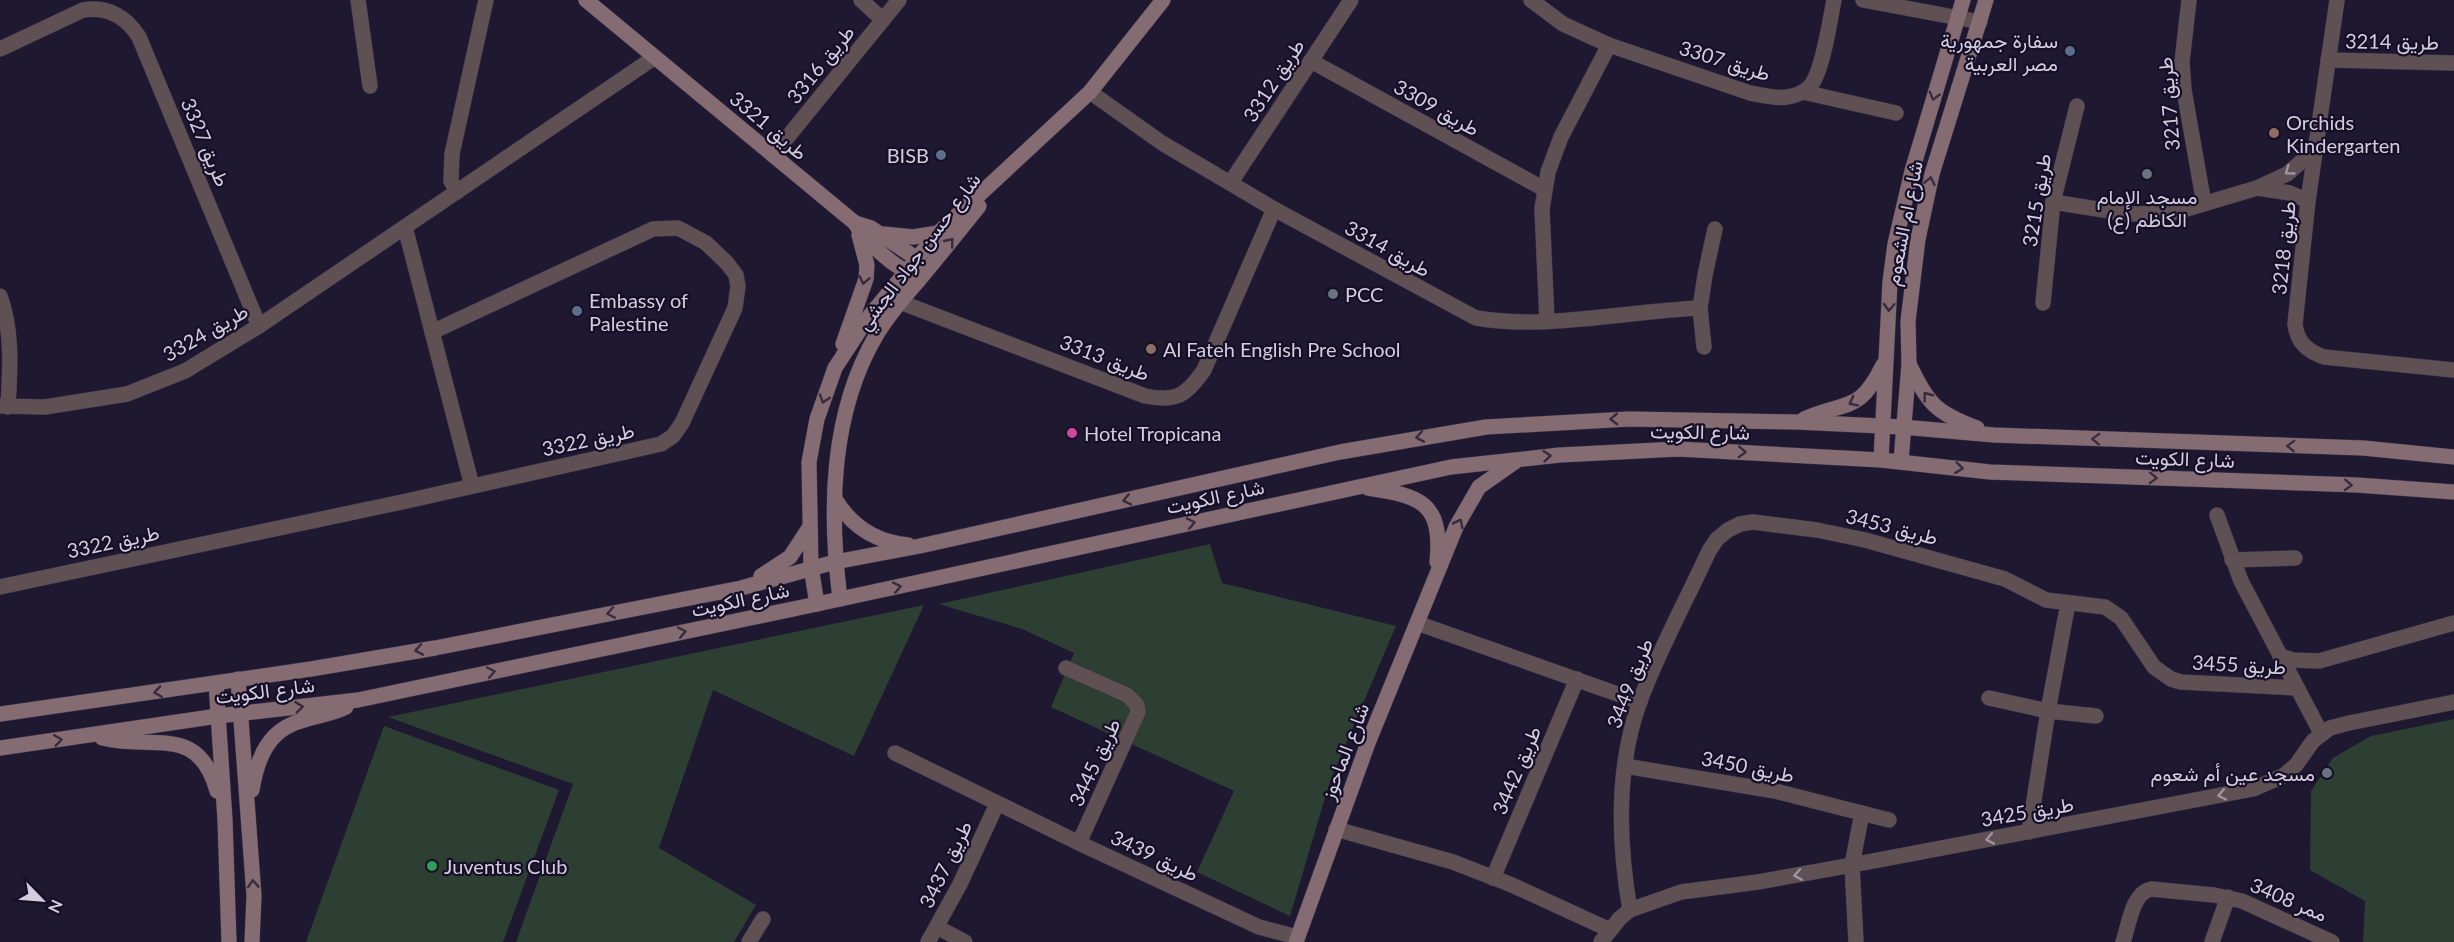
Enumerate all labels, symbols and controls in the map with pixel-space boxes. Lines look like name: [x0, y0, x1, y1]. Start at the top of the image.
street label: طريق 3316: [781, 20, 860, 109]
place label: سفارة جمهورية مصر العربية: [1940, 28, 2058, 77]
street label: طريق 3214: [2345, 28, 2439, 56]
street label: طريق 3312: [1237, 34, 1310, 127]
street label: طريق 3307: [1676, 35, 1773, 87]
marker: سفارة جمهورية مصر العربية: [2063, 44, 2077, 58]
street label: طريق 3217: [2152, 56, 2186, 152]
street label: طريق 3309: [1389, 74, 1484, 142]
street label: طريق 3321: [724, 86, 813, 166]
one-way arrow: [1929, 90, 1941, 101]
street label: طريق 3327: [175, 94, 235, 191]
place label: Orchids Kindergarten: [2286, 110, 2400, 157]
marker: Orchids Kindergarten: [2267, 126, 2281, 140]
place label: BISB: [887, 143, 929, 167]
marker: BISB: [934, 148, 948, 162]
street label: طريق 3215: [2017, 152, 2057, 249]
street label: شارع ام الشعوم: [1879, 159, 1930, 288]
one-way arrow: [2285, 164, 2296, 175]
marker: مسجد الإمام الكاظم (ع): [2140, 167, 2154, 181]
street label: شارع حسن جواد الجشي: [851, 168, 990, 338]
one-way arrow: [1923, 176, 1936, 186]
place label: مسجد الإمام الكاظم (ع): [2097, 184, 2197, 234]
street label: طريق 3218: [2266, 200, 2302, 296]
street label: طريق 3314: [1340, 215, 1435, 283]
one-way arrow: [943, 238, 954, 249]
one-way arrow: [858, 275, 871, 285]
place label: PCC: [1345, 282, 1383, 306]
marker: PCC: [1326, 287, 1340, 301]
place label: Embassy of Palestine: [589, 288, 688, 335]
street label: طريق 3324: [158, 298, 253, 368]
one-way arrow: [1882, 302, 1895, 311]
marker: Embassy of Palestine: [570, 304, 584, 318]
street label: طريق 3313: [1056, 329, 1153, 387]
place label: Al Fateh English Pre School: [1163, 337, 1401, 361]
marker: Al Fateh English Pre School: [1144, 342, 1158, 356]
one-way arrow: [1923, 392, 1934, 403]
one-way arrow: [819, 393, 832, 404]
one-way arrow: [1848, 394, 1859, 406]
one-way arrow: [1610, 413, 1619, 426]
street label: طريق 3322: [540, 417, 637, 462]
street label: شارع الكويت: [1650, 418, 1750, 447]
place label: Hotel Tropicana: [1084, 421, 1221, 445]
marker: Hotel Tropicana: [1065, 426, 1079, 440]
one-way arrow: [1416, 430, 1426, 443]
one-way arrow: [2092, 432, 2101, 445]
one-way arrow: [2286, 439, 2295, 452]
street label: شارع الكويت: [2135, 444, 2235, 475]
one-way arrow: [1737, 445, 1746, 458]
one-way arrow: [1542, 450, 1552, 463]
one-way arrow: [1954, 462, 1963, 474]
one-way arrow: [2149, 472, 2158, 484]
street label: شارع الكويت: [1164, 474, 1267, 521]
one-way arrow: [2344, 479, 2353, 491]
one-way arrow: [1122, 492, 1132, 505]
street label: طريق 3453: [1843, 503, 1940, 551]
one-way arrow: [1185, 517, 1195, 530]
street label: طريق 3322: [65, 519, 162, 564]
one-way arrow: [1451, 519, 1463, 530]
street label: شارع الكويت: [689, 577, 792, 624]
one-way arrow: [892, 581, 902, 594]
one-way arrow: [606, 606, 616, 619]
one-way arrow: [676, 627, 686, 640]
street label: طريق 3449: [1601, 635, 1659, 732]
one-way arrow: [415, 644, 424, 656]
street label: طريق 3455: [2191, 650, 2287, 680]
one-way arrow: [485, 666, 495, 679]
street label: شارع الكويت: [214, 672, 316, 711]
one-way arrow: [154, 685, 163, 697]
street label: شارع الماحوز: [1314, 699, 1376, 805]
one-way arrow: [294, 701, 304, 714]
street label: طريق 3445: [1063, 714, 1127, 810]
street label: طريق 3442: [1487, 722, 1547, 819]
one-way arrow: [53, 734, 63, 746]
street label: طريق 3450: [1699, 745, 1796, 789]
place label: مسجد عين أم شعوم: [2150, 761, 2315, 787]
marker: مسجد عين أم شعوم: [2320, 766, 2334, 780]
one-way arrow: [2218, 788, 2228, 801]
street label: طريق 3425: [1979, 791, 2076, 833]
street label: طريق 3437: [914, 817, 978, 912]
street label: طريق 3439: [1107, 824, 1203, 888]
one-way arrow: [1985, 832, 1995, 845]
place label: Juventus Club: [444, 854, 567, 878]
marker: Juventus Club: [425, 859, 439, 873]
one-way arrow: [1793, 868, 1803, 881]
north arrow: [12, 870, 72, 930]
street label: ممر 3408: [2246, 872, 2331, 928]
one-way arrow: [246, 879, 259, 888]
text: N: [45, 897, 67, 916]

